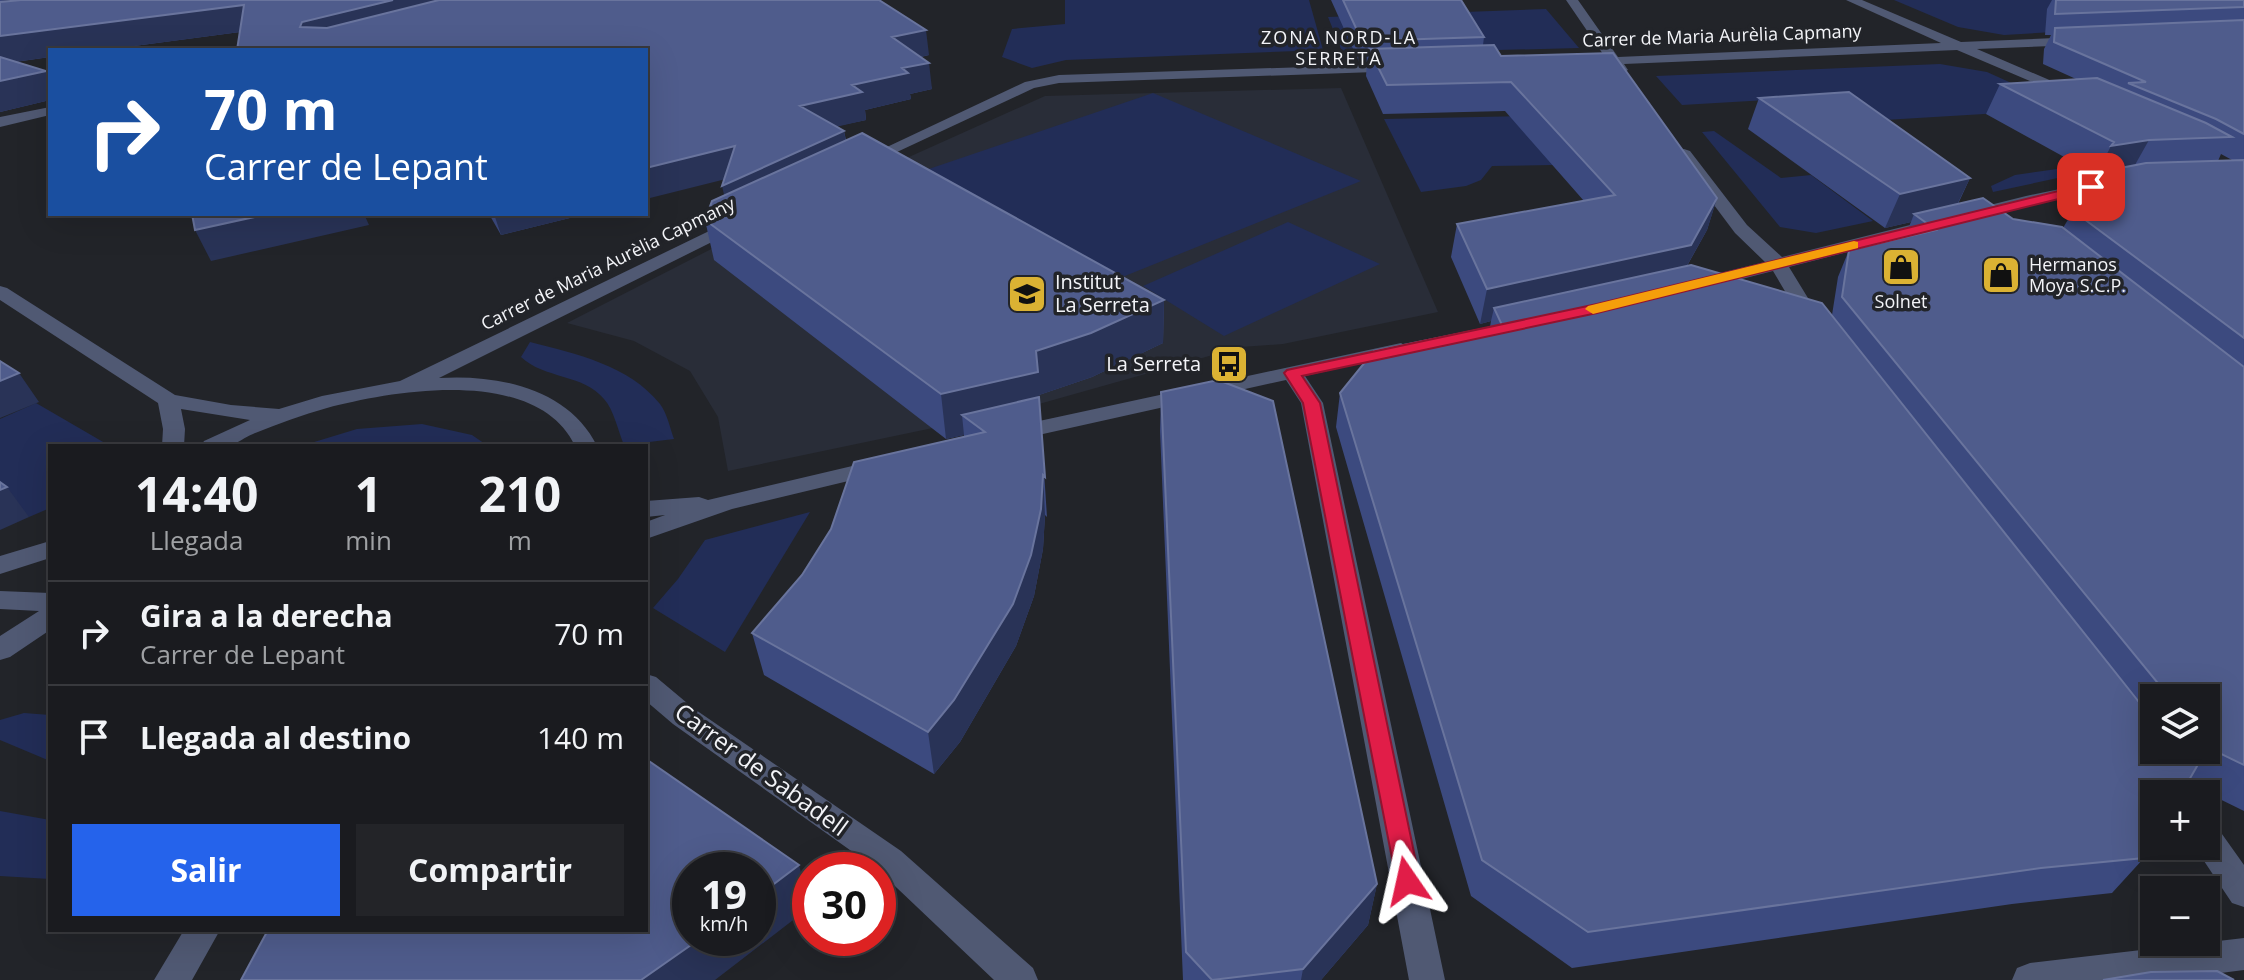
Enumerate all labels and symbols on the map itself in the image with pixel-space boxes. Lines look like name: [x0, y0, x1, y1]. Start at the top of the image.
street label: Carrer de Maria Aurèlia Capmany: [1582, 18, 1863, 52]
district label: ZONA NORD-LA SERRETA: [1261, 25, 1417, 70]
pin: [2057, 153, 2125, 221]
street label: Carrer de Maria Aurèlia Capmany: [477, 191, 739, 335]
shop icon: Solnet: [1880, 246, 1922, 288]
place label: Hermanos Moya S.C.P.: [2029, 252, 2126, 297]
shop icon: Hermanos Moya S.C.P.: [1980, 254, 2022, 296]
place label: Institut La Serreta: [1055, 268, 1150, 318]
school or university icon: Institut La Serreta: [1006, 273, 1048, 315]
place label: Solnet: [1875, 289, 1927, 313]
bus stop icon: La Serreta: [1208, 343, 1250, 385]
place label: La Serreta: [1106, 350, 1201, 377]
street label: Carrer de Sabadell: [669, 695, 855, 843]
position arrow: [1365, 839, 1449, 923]
speed limit sign: 30: [792, 852, 896, 956]

